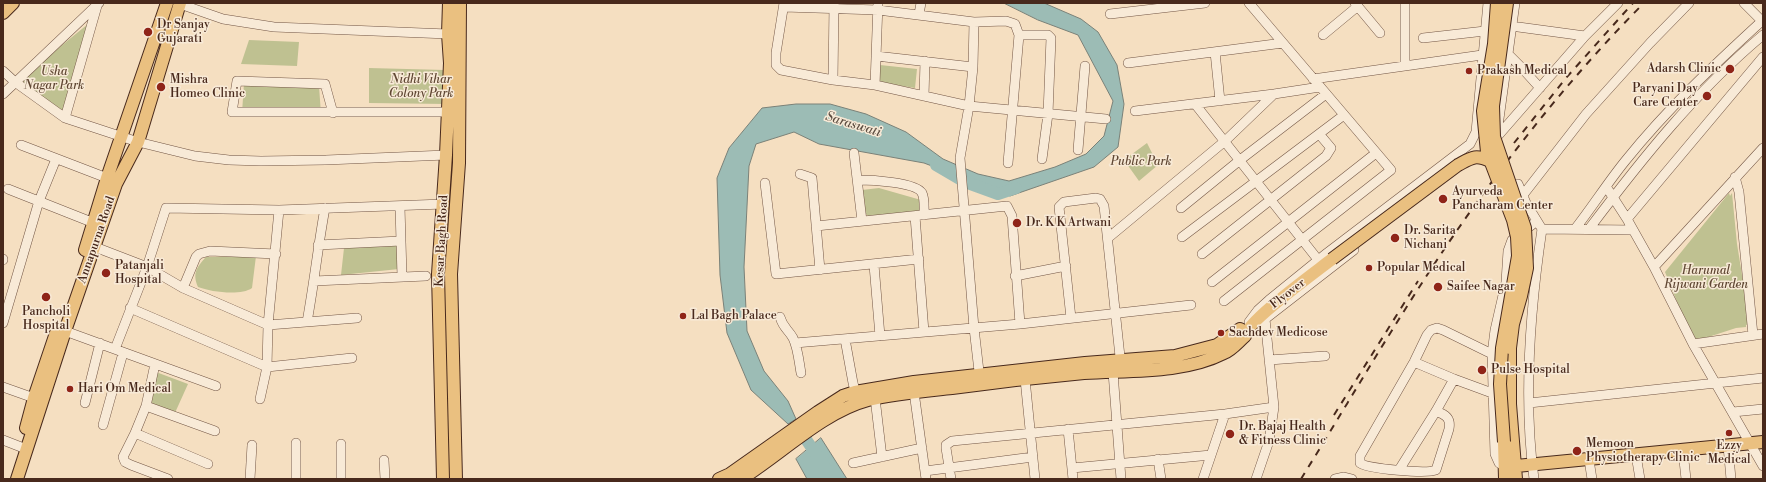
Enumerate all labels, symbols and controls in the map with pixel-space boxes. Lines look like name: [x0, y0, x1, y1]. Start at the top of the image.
place label: Dr Sanjay Gujarati: [157, 18, 210, 46]
marker: Dr Sanjay Gujarati: [142, 26, 154, 38]
place label: Adarsh Clinic: [1647, 62, 1721, 76]
marker: Adarsh Clinic: [1724, 63, 1736, 75]
place label: Prakash Medical: [1477, 64, 1567, 78]
park label: Usha Nagar Park: [24, 65, 84, 93]
marker: Prakash Medical: [1464, 66, 1474, 76]
place label: Mishra Homeo Clinic: [170, 73, 245, 101]
park label: Nidhi Vihar Colony Park: [389, 73, 453, 101]
marker: Mishra Homeo Clinic: [155, 81, 167, 93]
place label: Paryani Day Care Center: [1632, 82, 1698, 110]
marker: Paryani Day Care Center: [1701, 90, 1713, 102]
water label: Saraswati: [823, 109, 883, 141]
park label: Public Park: [1111, 155, 1171, 169]
place label: Ayurveda Pancharam Center: [1452, 185, 1553, 213]
marker: Ayurveda Pancharam Center: [1437, 193, 1449, 205]
street label: Annapurna Road: [75, 195, 119, 285]
street label: Kesar Bagh Road: [432, 195, 452, 287]
place label: Dr. K K Artwani: [1026, 216, 1111, 230]
marker: Dr. K K Artwani: [1011, 217, 1023, 229]
place label: Dr. Sarita Nichani: [1404, 224, 1456, 252]
marker: Dr. Sarita Nichani: [1389, 232, 1401, 244]
place label: Patanjali Hospital: [115, 259, 164, 287]
place label: Popular Medical: [1377, 261, 1465, 275]
marker: Popular Medical: [1364, 263, 1374, 273]
park label: Harumal Rijwani Garden: [1664, 264, 1748, 292]
marker: Patanjali Hospital: [100, 267, 112, 279]
street label: Flyover: [1268, 276, 1308, 312]
place label: Saifee Nagar: [1447, 280, 1515, 294]
marker: Saifee Nagar: [1432, 281, 1444, 293]
marker: Pancholi Hospital: [40, 291, 52, 303]
place label: Pancholi Hospital: [22, 305, 70, 333]
place label: Lal Bagh Palace: [691, 309, 777, 323]
marker: Lal Bagh Palace: [678, 311, 688, 321]
place label: Sachdev Medicose: [1229, 326, 1328, 340]
marker: Sachdev Medicose: [1216, 328, 1226, 338]
place label: Pulse Hospital: [1491, 363, 1570, 377]
marker: Pulse Hospital: [1476, 364, 1488, 376]
place label: Hari Om Medical: [78, 382, 171, 396]
marker: Hari Om Medical: [65, 384, 75, 394]
place label: Dr. Bajaj Health & Fitness Clinic: [1239, 420, 1326, 448]
marker: Dr. Bajaj Health & Fitness Clinic: [1224, 428, 1236, 440]
marker: Ezzy Medical: [1724, 428, 1734, 438]
place label: Memoon Physiotherapy Clinic: [1586, 437, 1700, 465]
place label: Ezzy Medical: [1707, 439, 1751, 467]
marker: Memoon Physiotherapy Clinic: [1571, 445, 1583, 457]

